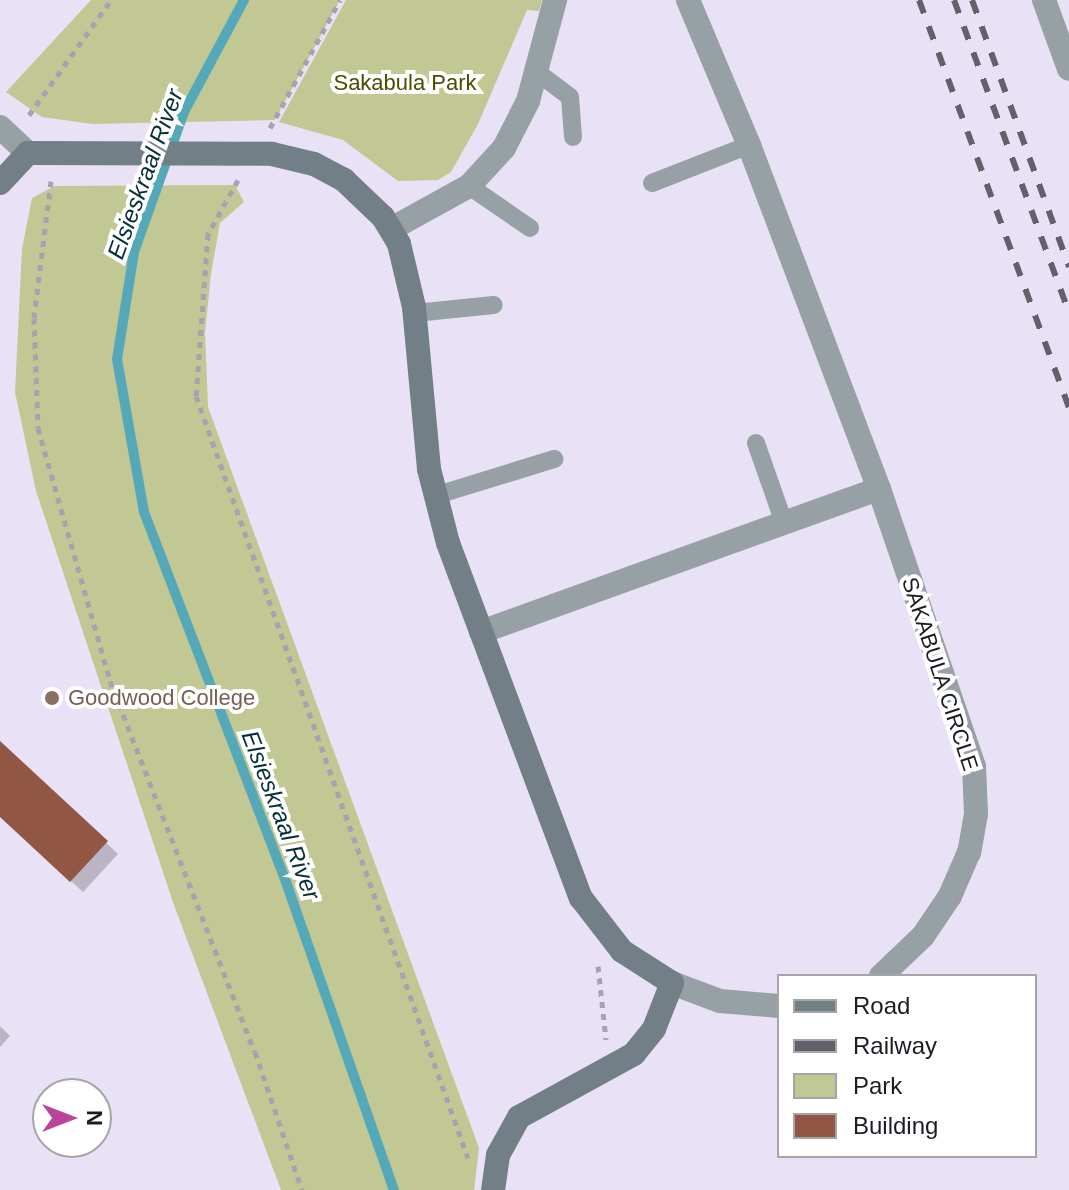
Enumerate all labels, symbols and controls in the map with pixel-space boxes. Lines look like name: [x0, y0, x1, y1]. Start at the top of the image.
park label: Sakabula Park: [333, 70, 477, 96]
water label: Elsieskraal River: [101, 85, 189, 263]
street label: SAKABULA CIRCLE: [896, 573, 984, 775]
place label: Goodwood College: [68, 685, 255, 711]
marker: Goodwood College: [43, 689, 61, 707]
water label: Elsieskraal River: [236, 726, 326, 904]
legend: [777, 974, 1037, 1158]
text: Road: [853, 992, 910, 1019]
text: Railway: [853, 1032, 937, 1059]
text: Park: [853, 1072, 902, 1099]
north arrow: [32, 1078, 112, 1158]
text: N: [82, 1110, 107, 1126]
text: Building: [853, 1112, 938, 1139]

